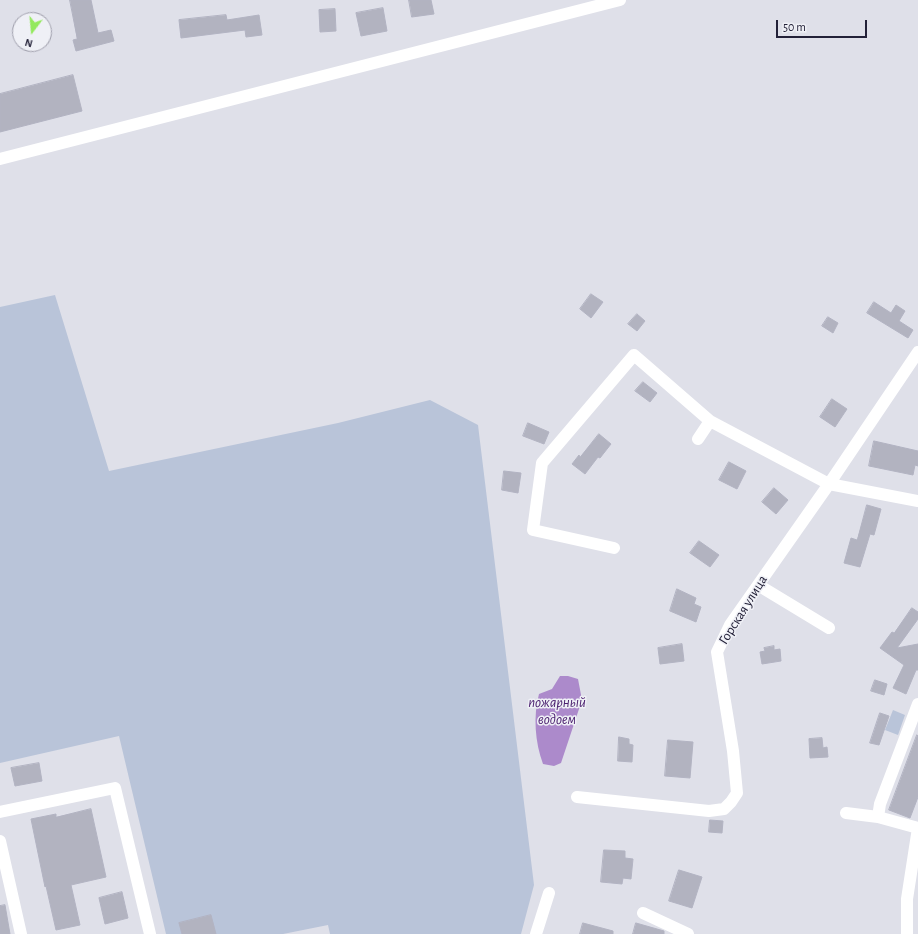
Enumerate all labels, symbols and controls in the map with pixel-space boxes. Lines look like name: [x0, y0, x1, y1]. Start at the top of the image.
north arrow: [12, 12, 52, 52]
scale bar: [778, 12, 869, 38]
text: 50 m: [783, 21, 806, 33]
text: N: [24, 37, 34, 49]
street label: Горская улица: [715, 572, 771, 648]
water label: пожарный водоем: [528, 693, 586, 728]

